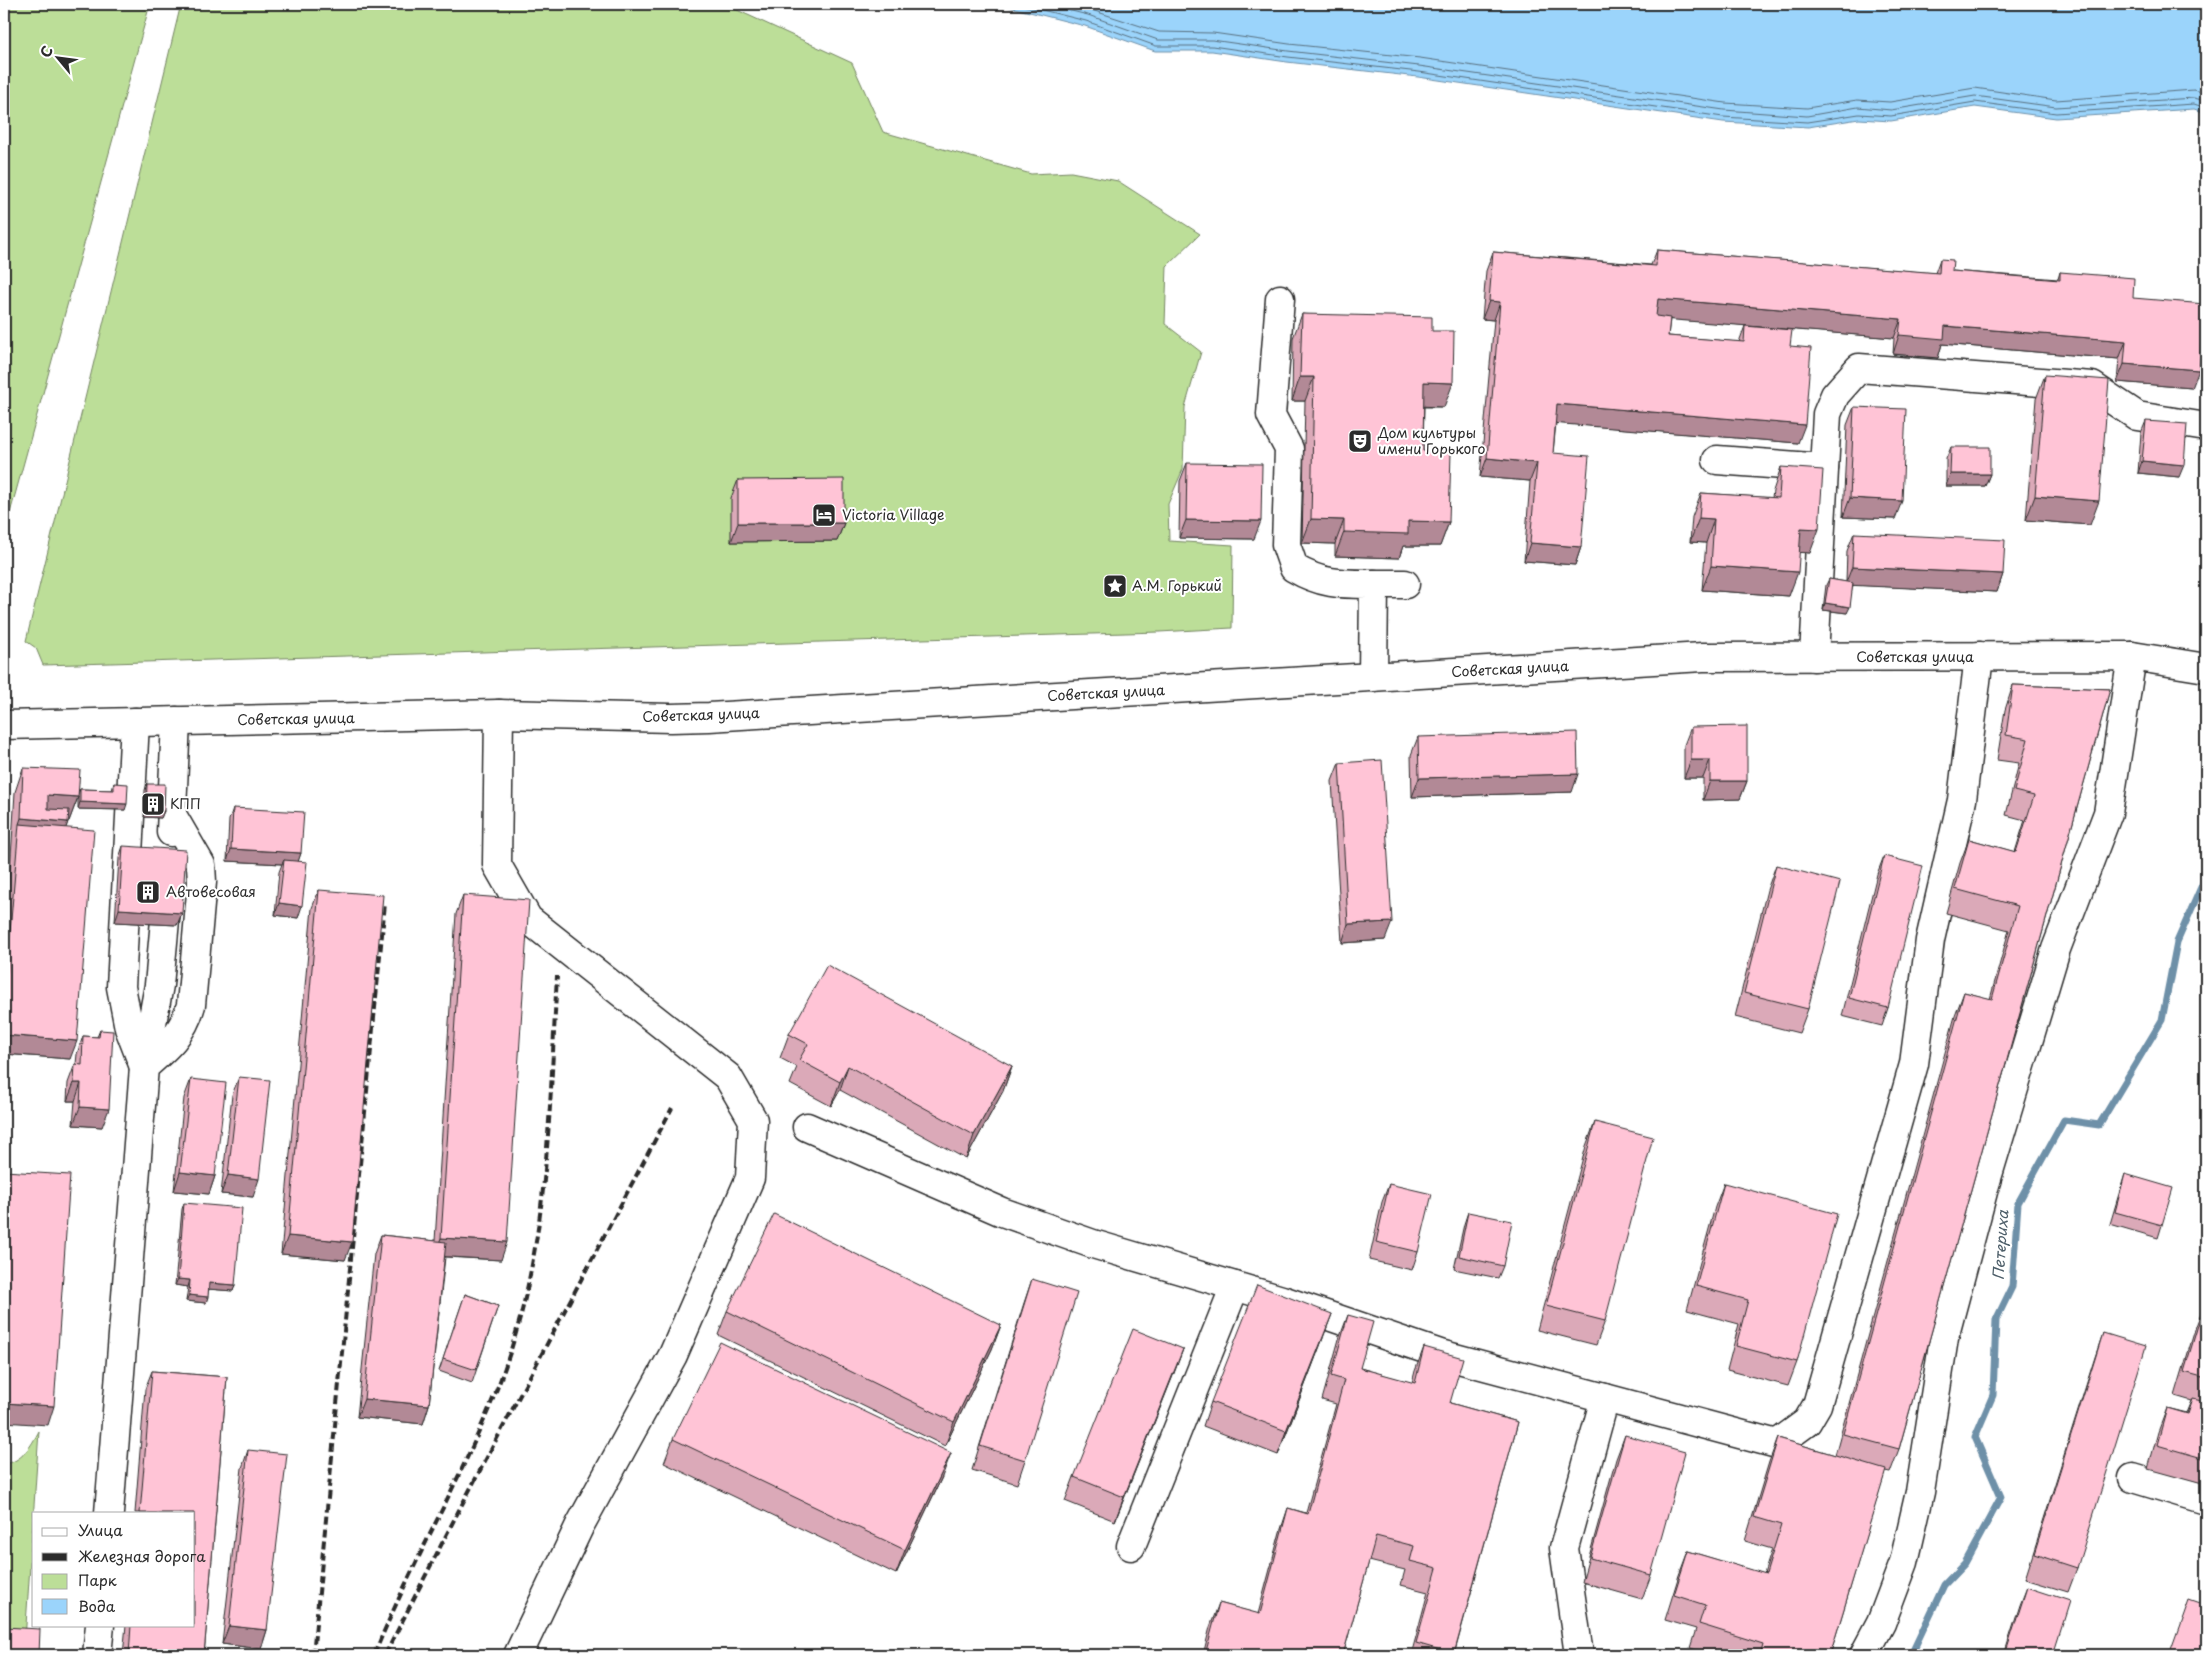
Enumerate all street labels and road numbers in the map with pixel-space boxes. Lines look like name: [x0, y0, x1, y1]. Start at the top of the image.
street label: Советская улица: [1856, 646, 1974, 667]
street label: Советская улица: [1451, 655, 1569, 682]
street label: Советская улица: [1047, 679, 1165, 706]
street label: Советская улица: [642, 702, 760, 727]
street label: Советская улица: [237, 707, 355, 730]

